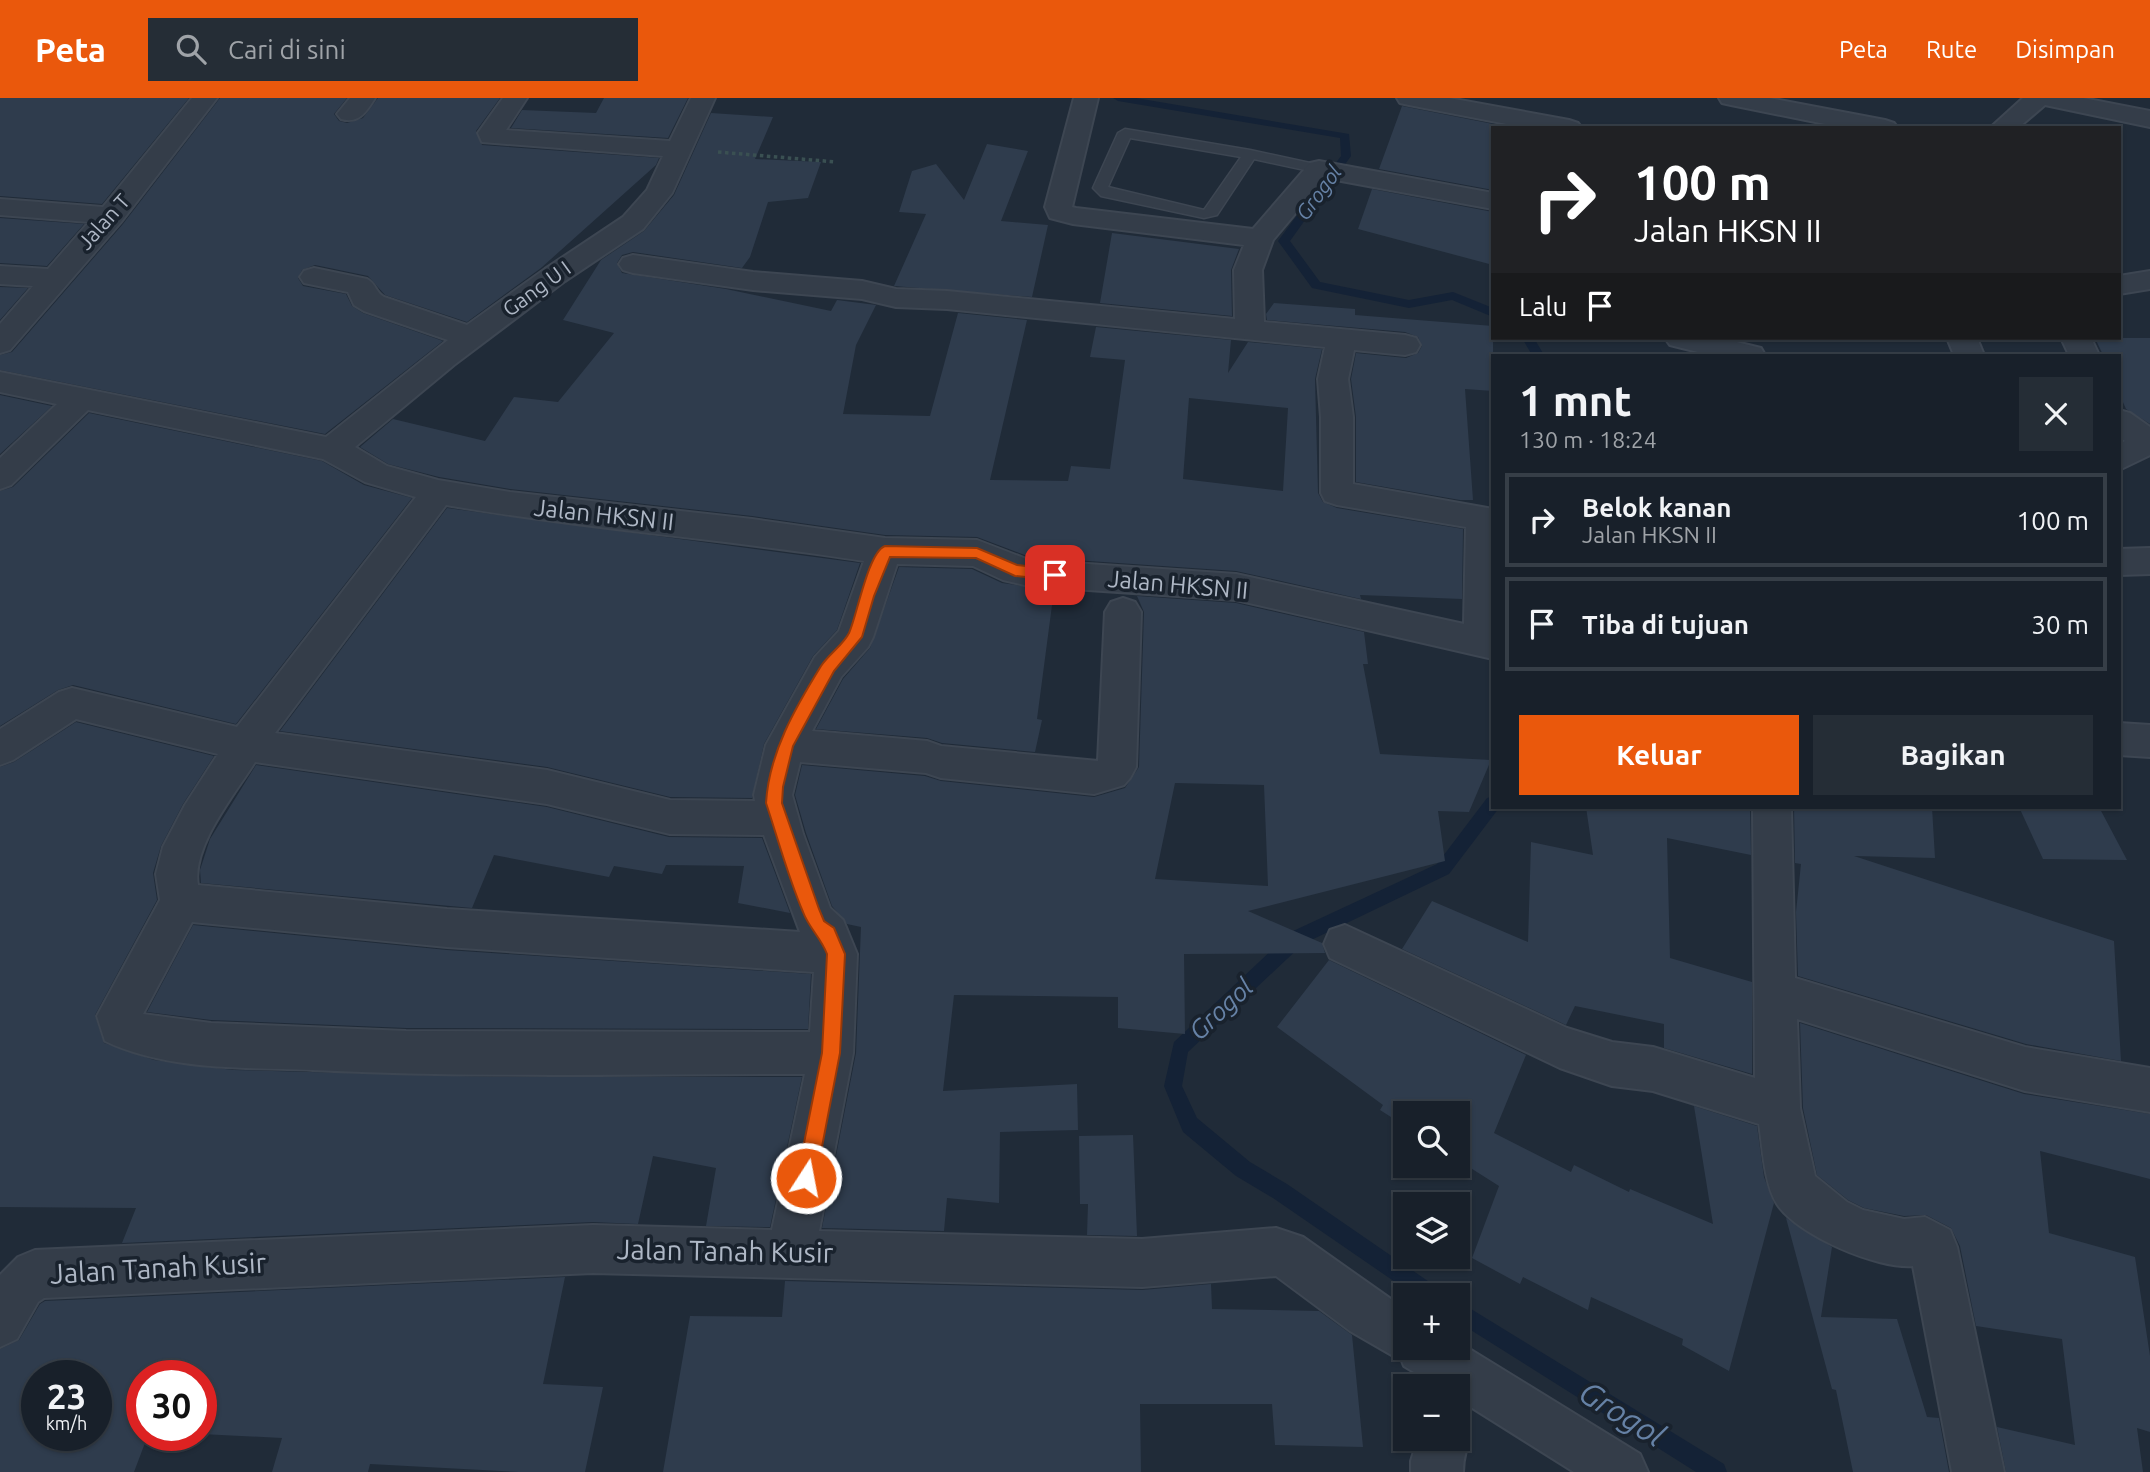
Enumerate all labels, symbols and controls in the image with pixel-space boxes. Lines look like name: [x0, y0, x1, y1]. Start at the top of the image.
search box: [148, 18, 638, 81]
icon: search: [172, 30, 210, 68]
text: Peta: [35, 31, 106, 68]
text: Cari di sini: [228, 35, 346, 64]
text: Peta: [1839, 36, 1888, 63]
text: Rute: [1926, 36, 1977, 63]
text: Disimpan: [2015, 36, 2115, 63]
icon: right: [1519, 154, 1610, 245]
text: 100 m: [1634, 154, 1771, 209]
water label: Grogol: [1290, 160, 1346, 224]
street label: Jalan T: [72, 189, 134, 254]
text: Jalan HKSN II: [1634, 212, 1822, 248]
street label: Gang U I: [498, 256, 575, 321]
icon: arrive: [1581, 287, 1619, 325]
text: Lalu: [1519, 292, 1567, 321]
text: 1 mnt: [1519, 377, 1632, 424]
button: close: [2019, 377, 2093, 451]
text: 130 m · 18:24: [1519, 427, 1657, 452]
text: Belok kanan: [1582, 493, 1732, 522]
street label: Jalan HKSN II: [533, 494, 676, 535]
icon: right: [1523, 501, 1561, 539]
text: 100 m: [2017, 506, 2089, 535]
text: Jalan HKSN II: [1582, 522, 1717, 547]
pin: [1025, 545, 1085, 605]
icon: arrive: [1036, 556, 1074, 594]
street label: Jalan HKSN II: [1107, 565, 1249, 604]
icon: arrive: [1523, 605, 1561, 643]
text: Tiba di tujuan: [1582, 610, 1749, 639]
text: 30 m: [2031, 610, 2089, 639]
button: Keluar: [1519, 715, 1799, 795]
button: Bagikan: [1813, 715, 2093, 795]
water label: Grogol: [1183, 972, 1259, 1045]
map controls: [1393, 1101, 1470, 1451]
button: search: [1393, 1101, 1470, 1178]
position arrow: [769, 1141, 843, 1215]
button: layers: [1393, 1192, 1470, 1269]
street label: Jalan Tanah Kusir: [617, 1233, 834, 1268]
street label: Jalan Tanah Kusir: [49, 1246, 267, 1289]
button: +: [1393, 1283, 1470, 1360]
speed limit sign: 30: [126, 1360, 217, 1451]
water label: Grogol: [1573, 1373, 1672, 1453]
button: −: [1393, 1374, 1470, 1451]
text: 23: [47, 1376, 86, 1416]
text: km/h: [46, 1413, 87, 1433]

